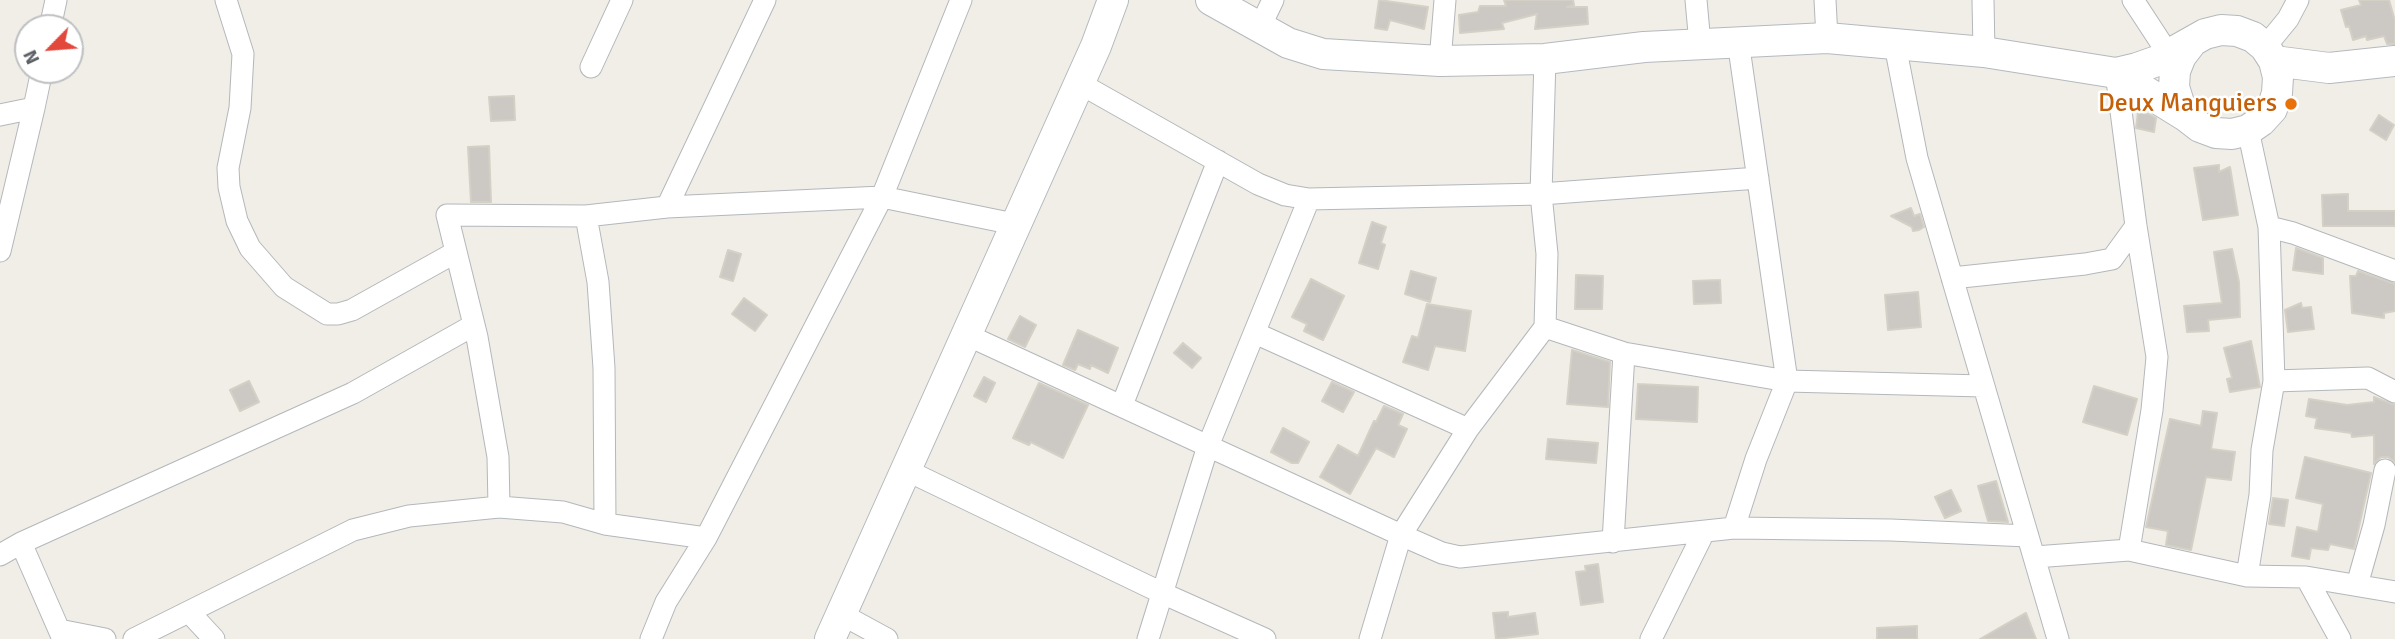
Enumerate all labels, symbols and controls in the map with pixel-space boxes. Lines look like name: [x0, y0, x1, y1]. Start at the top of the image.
north arrow: [14, 14, 84, 84]
text: N: [18, 46, 45, 68]
place label: Deux Manguiers: [2098, 88, 2277, 120]
marker: Deux Manguiers: [2283, 96, 2299, 112]

